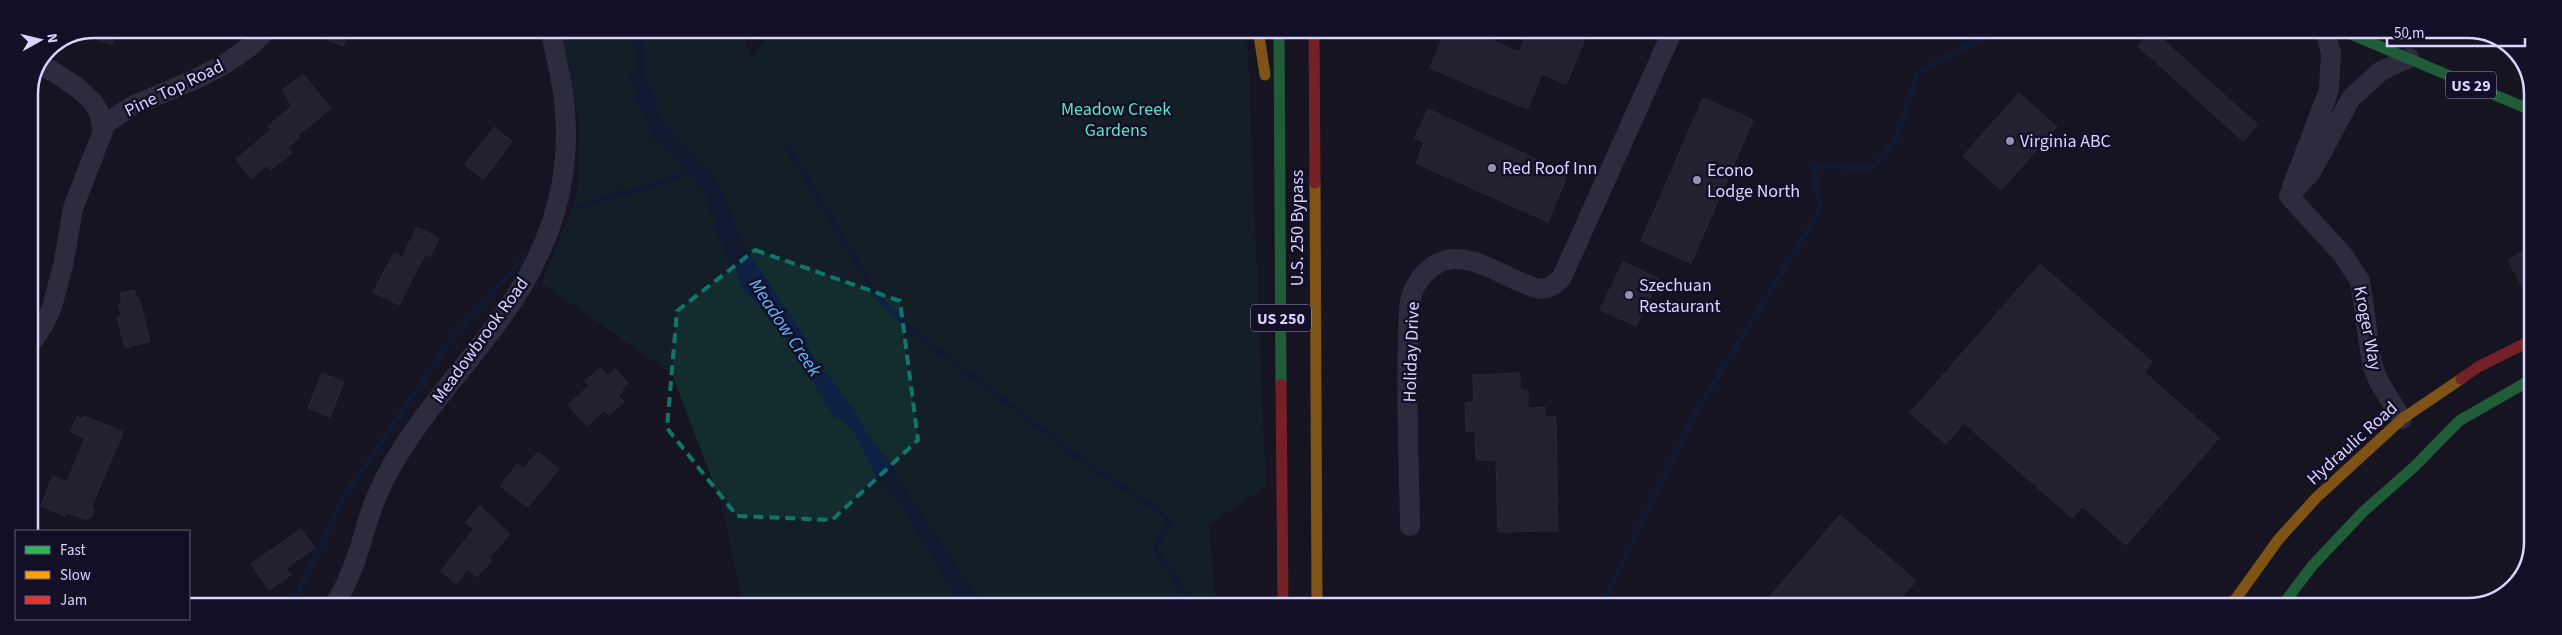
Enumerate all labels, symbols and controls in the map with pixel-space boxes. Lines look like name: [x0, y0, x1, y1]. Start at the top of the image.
north arrow: [15, 15, 65, 65]
scale bar: [2387, 15, 2524, 47]
text: 50 m: [2394, 23, 2424, 44]
text: N: [41, 32, 62, 44]
street label: Pine Top Road: [120, 54, 228, 123]
road number: US 29: [2446, 72, 2496, 98]
park label: Meadow Creek Gardens: [1061, 97, 1171, 143]
place label: Virginia ABC: [2020, 129, 2111, 154]
marker: Virginia ABC: [2004, 135, 2016, 147]
place label: Red Roof Inn: [1502, 156, 1597, 181]
place label: Econo Lodge North: [1707, 158, 1800, 204]
marker: Red Roof Inn: [1486, 162, 1498, 174]
street label: U.S. 250 Bypass: [1285, 170, 1310, 286]
marker: Econo Lodge North: [1691, 174, 1703, 186]
street label: Meadowbrook Road: [426, 272, 535, 408]
water label: Meadow Creek: [742, 273, 828, 383]
place label: Szechuan Restaurant: [1639, 273, 1721, 319]
street label: Kroger Way: [2347, 284, 2388, 373]
marker: Szechuan Restaurant: [1623, 289, 1635, 301]
street label: Holiday Drive: [1397, 301, 1426, 403]
road number: US 250: [1251, 304, 1311, 332]
street label: Hydraulic Road: [2302, 396, 2403, 491]
legend: [15, 530, 190, 620]
text: Fast: [60, 540, 86, 561]
text: Slow: [60, 565, 91, 586]
text: Jam: [60, 590, 87, 611]

